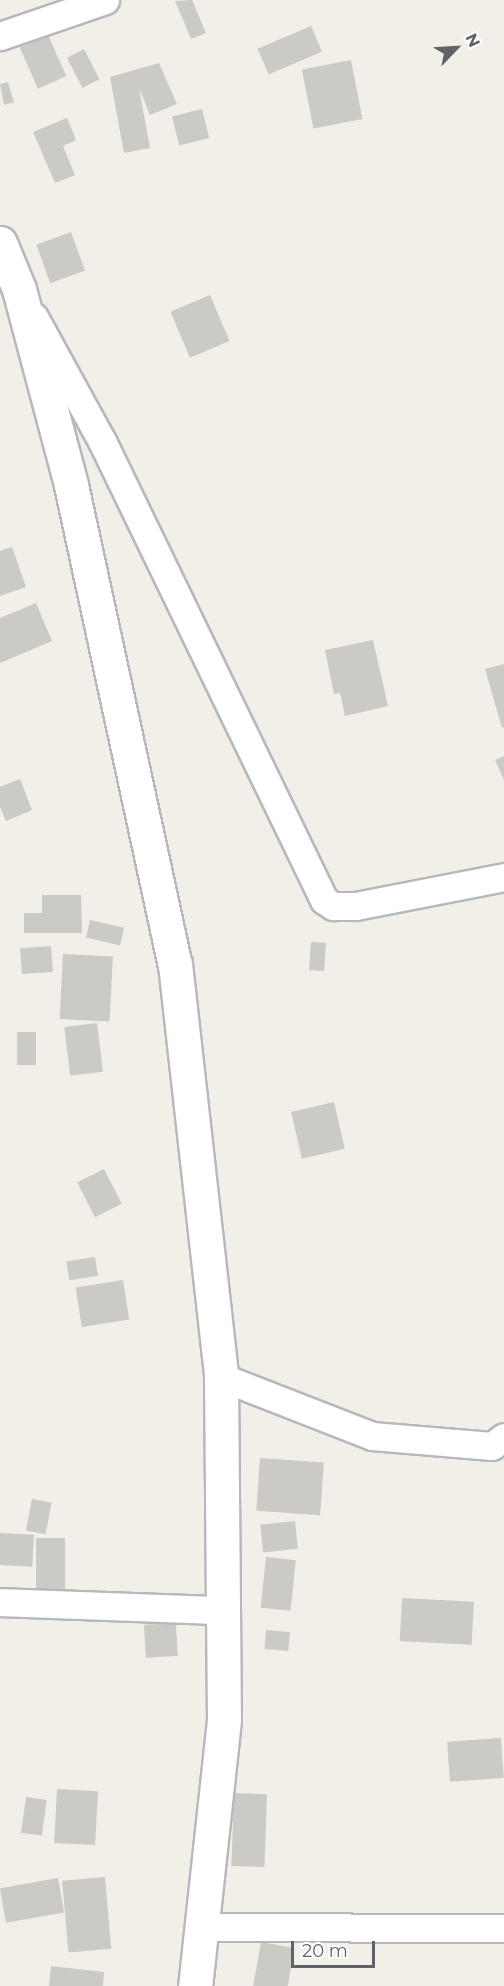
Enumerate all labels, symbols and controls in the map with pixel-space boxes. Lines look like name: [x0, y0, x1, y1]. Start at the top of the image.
north arrow: [426, 18, 486, 78]
text: N: [461, 30, 484, 50]
scale bar: [294, 1929, 378, 1967]
text: 20 m: [302, 1940, 348, 1962]

